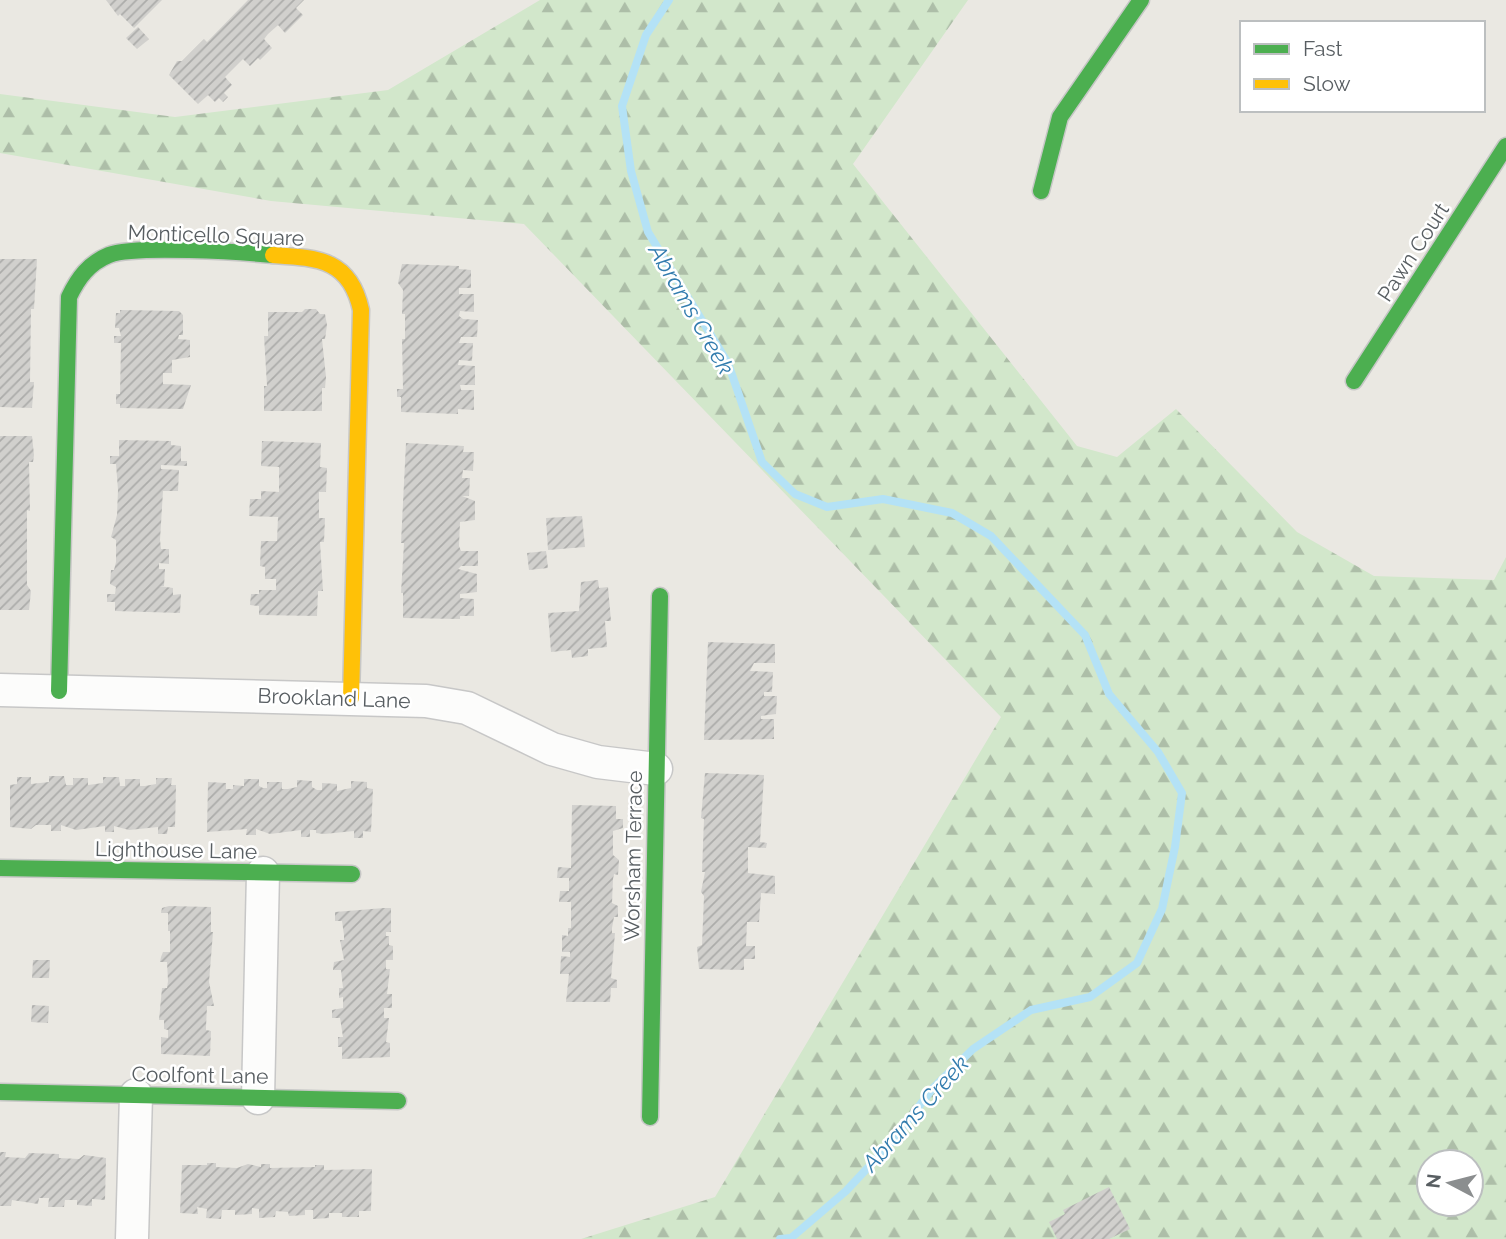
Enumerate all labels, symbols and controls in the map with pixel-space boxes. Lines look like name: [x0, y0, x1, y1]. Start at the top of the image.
legend: [1240, 21, 1485, 112]
text: Fast: [1303, 36, 1343, 61]
text: Slow: [1303, 71, 1351, 96]
street label: Pawn Court: [1372, 198, 1454, 306]
street label: Monticello Square: [127, 219, 305, 251]
water label: Abrams Creek: [643, 237, 740, 379]
street label: Brookland Lane: [257, 683, 411, 713]
street label: Worsham Terrace: [619, 770, 647, 942]
street label: Lighthouse Lane: [95, 836, 257, 864]
water label: Abrams Creek: [855, 1050, 974, 1178]
street label: Coolfont Lane: [131, 1061, 269, 1089]
north arrow: [1415, 1148, 1485, 1218]
text: N: [1421, 1172, 1445, 1189]

